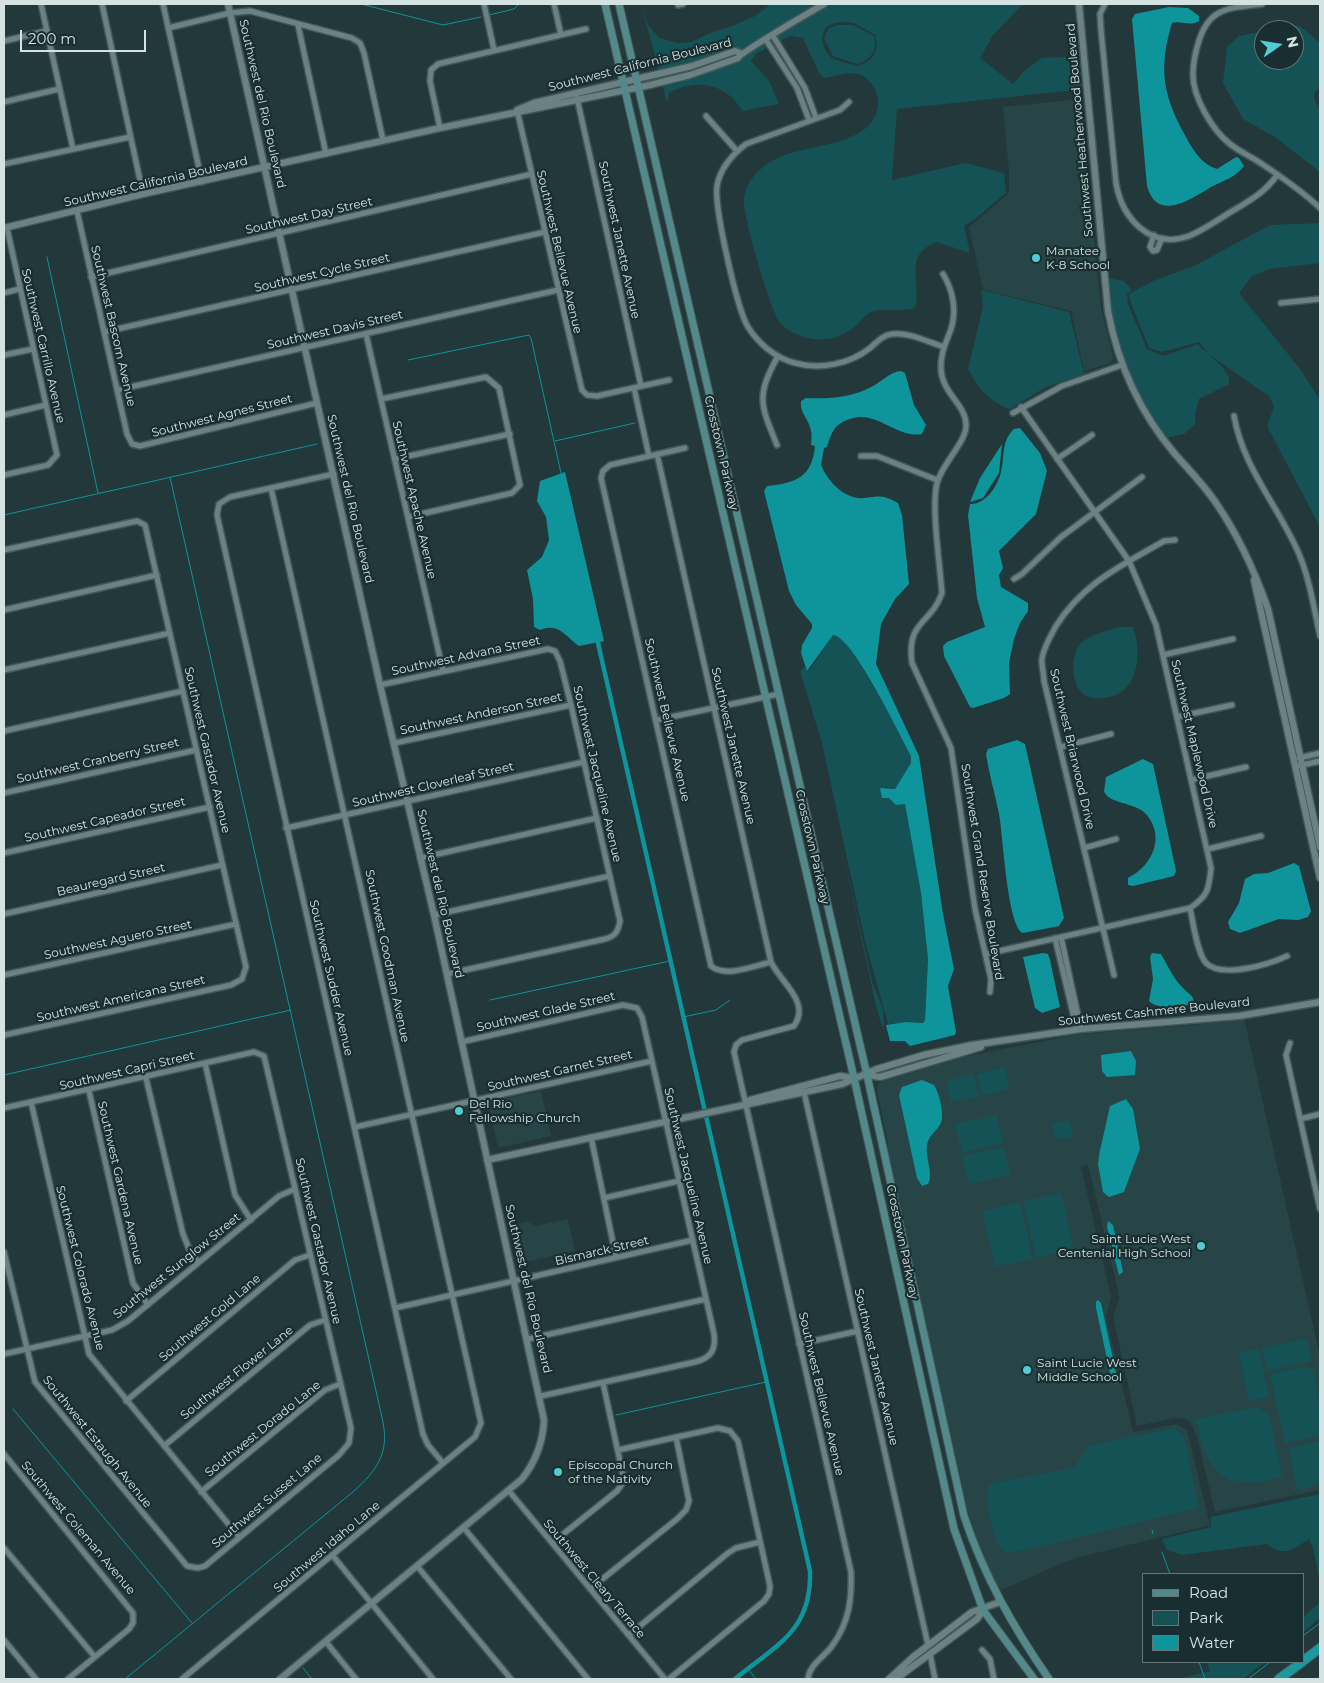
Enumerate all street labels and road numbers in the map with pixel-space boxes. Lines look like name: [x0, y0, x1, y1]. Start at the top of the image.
street label: Southwest del Rio Boulevard: [236, 18, 288, 190]
street label: Southwest Heatherwood Boulevard: [1063, 23, 1097, 237]
street label: Southwest California Boulevard: [547, 35, 733, 95]
street label: Southwest California Boulevard: [63, 154, 249, 210]
street label: Southwest Janette Avenue: [595, 160, 643, 320]
street label: Southwest Bellevue Avenue: [533, 169, 585, 335]
street label: Southwest Day Street: [244, 194, 374, 238]
street label: Southwest Bascom Avenue: [87, 244, 139, 408]
street label: Southwest Cycle Street: [253, 250, 391, 296]
street label: Southwest Carrillo Avenue: [18, 267, 68, 425]
street label: Southwest Davis Street: [266, 307, 404, 353]
street label: Southwest Agnes Street: [150, 392, 294, 440]
street label: Crosstown Parkway: [701, 394, 741, 512]
street label: Southwest del Rio Boulevard: [324, 413, 376, 585]
street label: Southwest Apache Avenue: [389, 420, 439, 580]
street label: Southwest Advana Street: [390, 633, 542, 679]
street label: Southwest Bellevue Avenue: [641, 637, 693, 803]
street label: Southwest Maplewood Drive: [1168, 658, 1220, 830]
street label: Southwest Gastador Avenue: [181, 665, 233, 835]
street label: Southwest Janette Avenue: [708, 666, 758, 826]
street label: Southwest Briarwood Drive: [1046, 667, 1098, 831]
street label: Southwest Jacqueline Avenue: [570, 684, 624, 864]
street label: Southwest Anderson Street: [399, 690, 563, 738]
street label: Southwest Cranberry Street: [15, 735, 181, 787]
street label: Southwest Cloverleaf Street: [351, 759, 515, 811]
street label: Southwest Grand Reserve Boulevard: [958, 763, 1006, 981]
street label: Crosstown Parkway: [792, 788, 832, 906]
street label: Southwest Capeador Street: [23, 794, 187, 846]
street label: Southwest del Rio Boulevard: [414, 808, 466, 980]
street label: Beauregard Street: [55, 861, 167, 899]
street label: Southwest Goodman Avenue: [362, 868, 412, 1044]
street label: Southwest Sudder Avenue: [306, 899, 356, 1057]
street label: Southwest Aguero Street: [43, 917, 193, 963]
street label: Southwest Americana Street: [35, 973, 207, 1025]
street label: Southwest Glade Street: [475, 989, 617, 1035]
street label: Southwest Cashmere Boulevard: [1057, 995, 1251, 1029]
street label: Southwest Garnet Street: [486, 1047, 634, 1095]
street label: Southwest Capri Street: [58, 1048, 196, 1094]
street label: Southwest Jacqueline Avenue: [661, 1086, 715, 1266]
street label: Southwest Gardena Avenue: [94, 1100, 146, 1266]
street label: Southwest Gastador Avenue: [292, 1156, 344, 1326]
street label: Crosstown Parkway: [883, 1183, 921, 1301]
street label: Southwest Colorado Avenue: [53, 1184, 107, 1352]
street label: Southwest del Rio Boulevard: [502, 1203, 554, 1375]
street label: Southwest Sunglow Street: [110, 1210, 244, 1322]
street label: Bismarck Street: [554, 1233, 650, 1269]
street label: Southwest Gold Lane: [156, 1271, 264, 1365]
street label: Southwest Janette Avenue: [851, 1287, 901, 1447]
street label: Southwest Bellevue Avenue: [795, 1311, 847, 1477]
street label: Southwest Flower Lane: [178, 1323, 296, 1423]
street label: Southwest Estaugh Avenue: [39, 1373, 155, 1511]
street label: Southwest Dorado Lane: [202, 1378, 324, 1480]
street label: Southwest Susset Lane: [209, 1451, 325, 1551]
street label: Southwest Coleman Avenue: [18, 1458, 138, 1598]
street label: Southwest Idaho Lane: [271, 1498, 383, 1596]
street label: Southwest Cleary Terrace: [540, 1517, 648, 1641]

